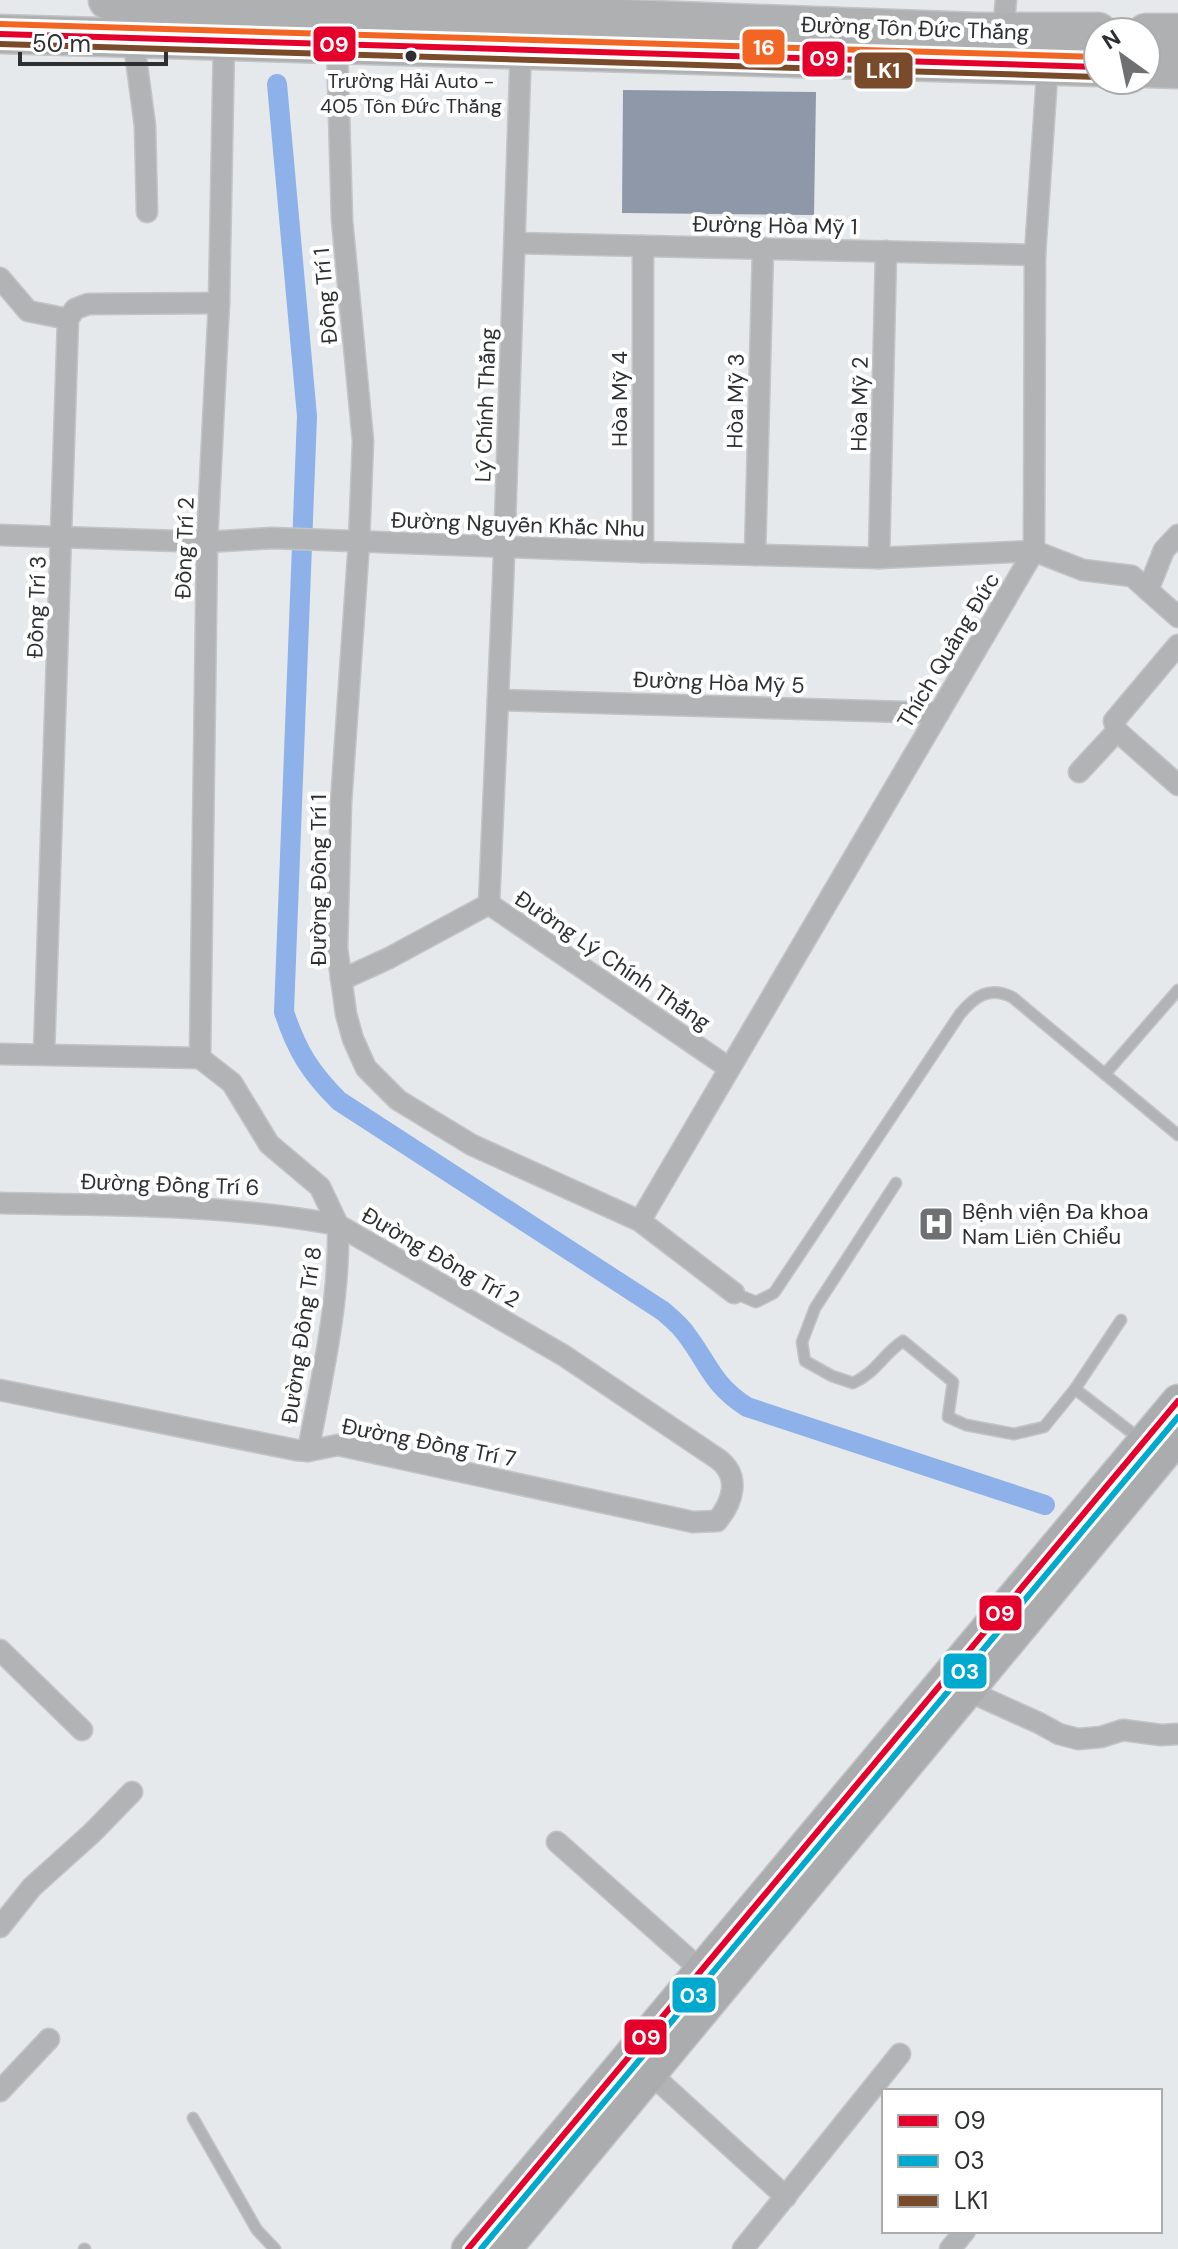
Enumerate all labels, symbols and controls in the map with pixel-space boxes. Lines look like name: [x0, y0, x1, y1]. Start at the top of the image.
street label: Đường Tôn Đức Thắng: [801, 10, 1029, 47]
scale bar: [20, 16, 166, 66]
north arrow: [1082, 16, 1162, 96]
text: N: [1097, 23, 1126, 56]
line badge: 09: [312, 25, 357, 63]
text: 50 m: [32, 28, 91, 59]
line badge: 16: [741, 28, 786, 66]
text: 09: [319, 30, 349, 59]
text: 16: [753, 33, 775, 62]
line badge: 09: [801, 40, 846, 78]
text: 09: [809, 44, 839, 73]
marker: Trường Hải Auto - 405 Tôn Đức Thắng: [403, 48, 419, 64]
line badge: LK1: [853, 51, 914, 90]
text: LK1: [866, 56, 900, 85]
place label: Trường Hải Auto - 405 Tôn Đức Thắng: [320, 68, 502, 119]
street label: Đường Hòa Mỹ 1: [692, 210, 858, 241]
street label: Đồng Trí 1: [307, 247, 344, 345]
street label: Lý Chính Thắng: [468, 327, 503, 483]
street label: Hòa Mỹ 4: [605, 351, 634, 447]
street label: Hòa Mỹ 3: [720, 353, 751, 449]
street label: Hòa Mỹ 2: [844, 356, 875, 452]
street label: Đồng Trí 2: [168, 497, 201, 600]
street label: Đường Nguyễn Khắc Nhu: [390, 506, 645, 543]
street label: Đồng Trí 3: [20, 555, 53, 659]
street label: Thích Quảng Đức: [891, 567, 1006, 733]
street label: Đường Hòa Mỹ 5: [633, 665, 805, 700]
street label: Đường Đồng Trí 1: [304, 794, 333, 966]
street label: Đường Lý Chính Thắng: [509, 884, 716, 1037]
street label: Đường Đồng Trí 6: [80, 1167, 260, 1202]
place label: Bệnh viện Đa khoa Nam Liên Chiểu: [962, 1197, 1148, 1251]
street label: Đường Đồng Trí 2: [357, 1200, 525, 1314]
hospital icon: Bệnh viện Đa khoa Nam Liên Chiểu: [917, 1205, 955, 1243]
street label: Đường Đồng Trí 8: [275, 1245, 328, 1425]
street label: Đường Đồng Trí 7: [339, 1411, 518, 1474]
line badge: 09: [978, 1594, 1023, 1632]
text: 09: [985, 1599, 1015, 1628]
line badge: 03: [942, 1652, 988, 1690]
text: 03: [951, 1657, 979, 1686]
line badge: 03: [671, 1976, 717, 2014]
text: 03: [680, 1981, 708, 2010]
line badge: 09: [623, 2018, 668, 2056]
text: 09: [631, 2023, 661, 2052]
legend: [882, 2089, 1162, 2233]
text: 09: [954, 2105, 986, 2136]
text: 03: [954, 2145, 985, 2176]
text: LK1: [954, 2185, 988, 2216]

